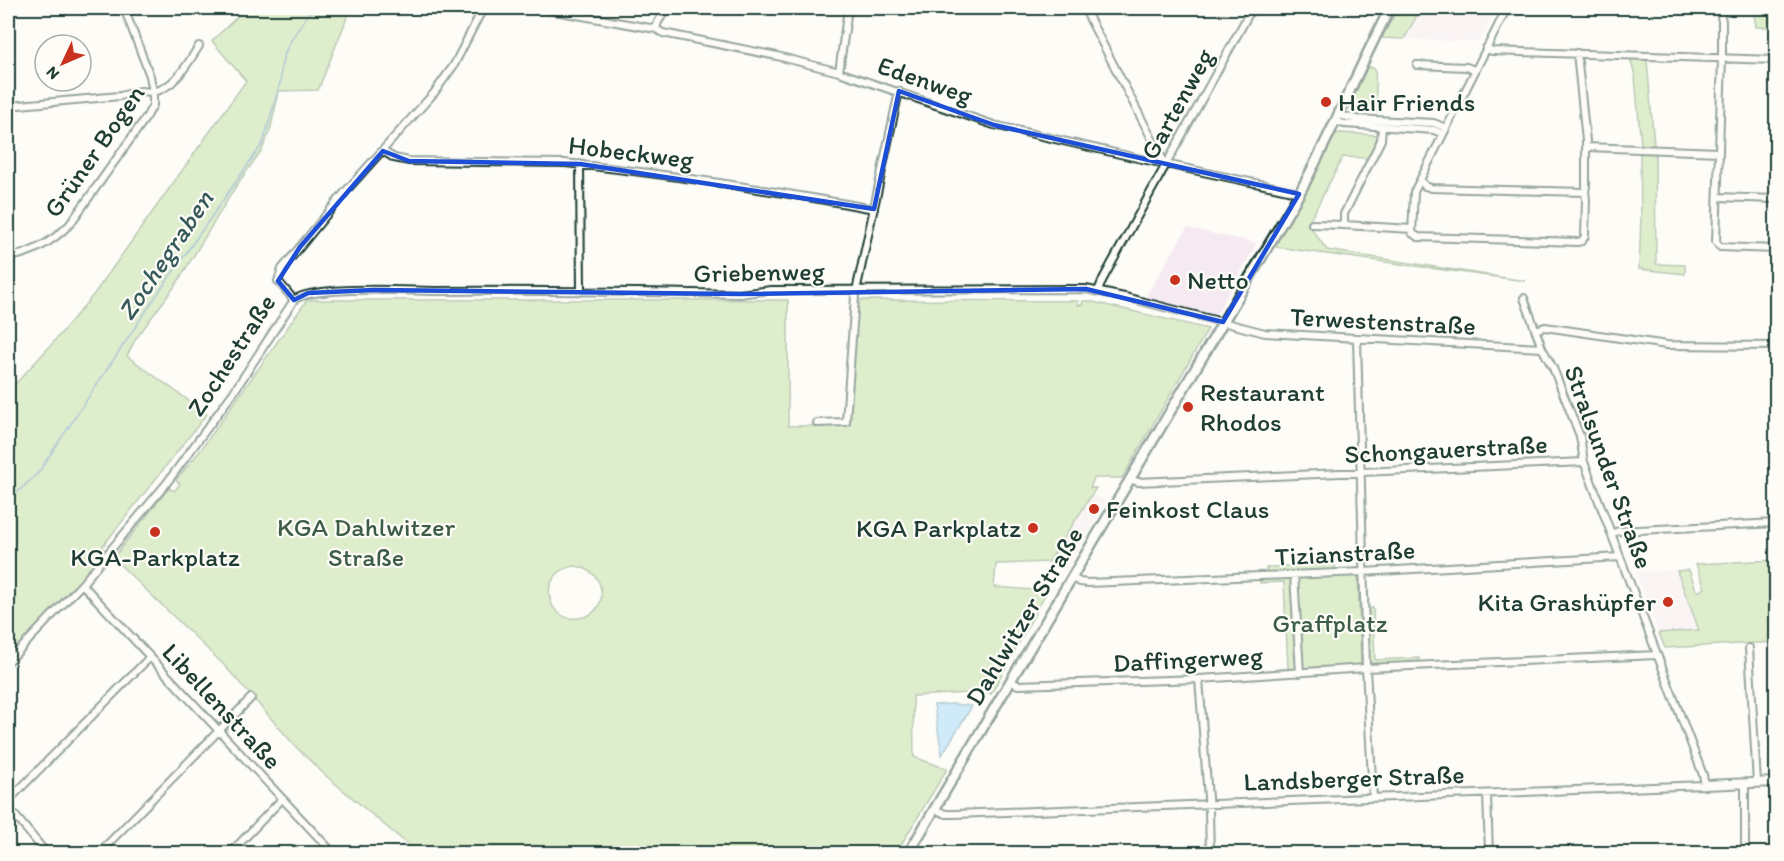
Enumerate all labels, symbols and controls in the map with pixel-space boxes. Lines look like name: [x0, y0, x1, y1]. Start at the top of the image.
north arrow: [33, 33, 93, 93]
street label: Gartenweg: [1133, 42, 1221, 165]
street label: Edenweg: [873, 49, 977, 111]
text: N: [42, 63, 63, 84]
street label: Grüner Bogen: [36, 78, 152, 224]
place label: Hair Friends: [1338, 86, 1475, 118]
marker: Hair Friends: [1319, 95, 1333, 109]
street label: Hobeckweg: [567, 128, 696, 176]
water label: Zochegraben: [110, 183, 221, 326]
street label: Griebenweg: [693, 255, 826, 289]
place label: Netto: [1187, 264, 1249, 296]
marker: Netto: [1168, 273, 1182, 287]
street label: Zochestraße: [180, 288, 282, 422]
street label: Terwestenstraße: [1289, 300, 1477, 342]
street label: Stralsunder Straße: [1557, 361, 1661, 573]
place label: Restaurant Rhodos: [1200, 376, 1325, 438]
marker: Restaurant Rhodos: [1181, 400, 1195, 414]
street label: Schongauerstraße: [1344, 428, 1548, 470]
place label: Feinkost Claus: [1106, 493, 1270, 525]
marker: Feinkost Claus: [1087, 502, 1101, 516]
park label: KGA Dahlwitzer Straße: [277, 511, 456, 573]
place label: KGA Parkplatz: [856, 512, 1021, 544]
street label: Dahlwitzer Straße: [958, 521, 1090, 711]
marker: KGA Parkplatz: [1026, 521, 1040, 535]
marker: KGA-Parkplatz: [148, 525, 162, 539]
street label: Tizianstraße: [1274, 533, 1416, 573]
place label: KGA-Parkplatz: [70, 541, 240, 573]
place label: Kita Grashüpfer: [1478, 586, 1657, 618]
marker: Kita Grashüpfer: [1661, 595, 1675, 609]
park label: Graffplatz: [1272, 607, 1388, 639]
street label: Libellenstraße: [155, 636, 289, 776]
street label: Daffingerweg: [1112, 639, 1265, 679]
street label: Landsberger Straße: [1243, 758, 1465, 798]

